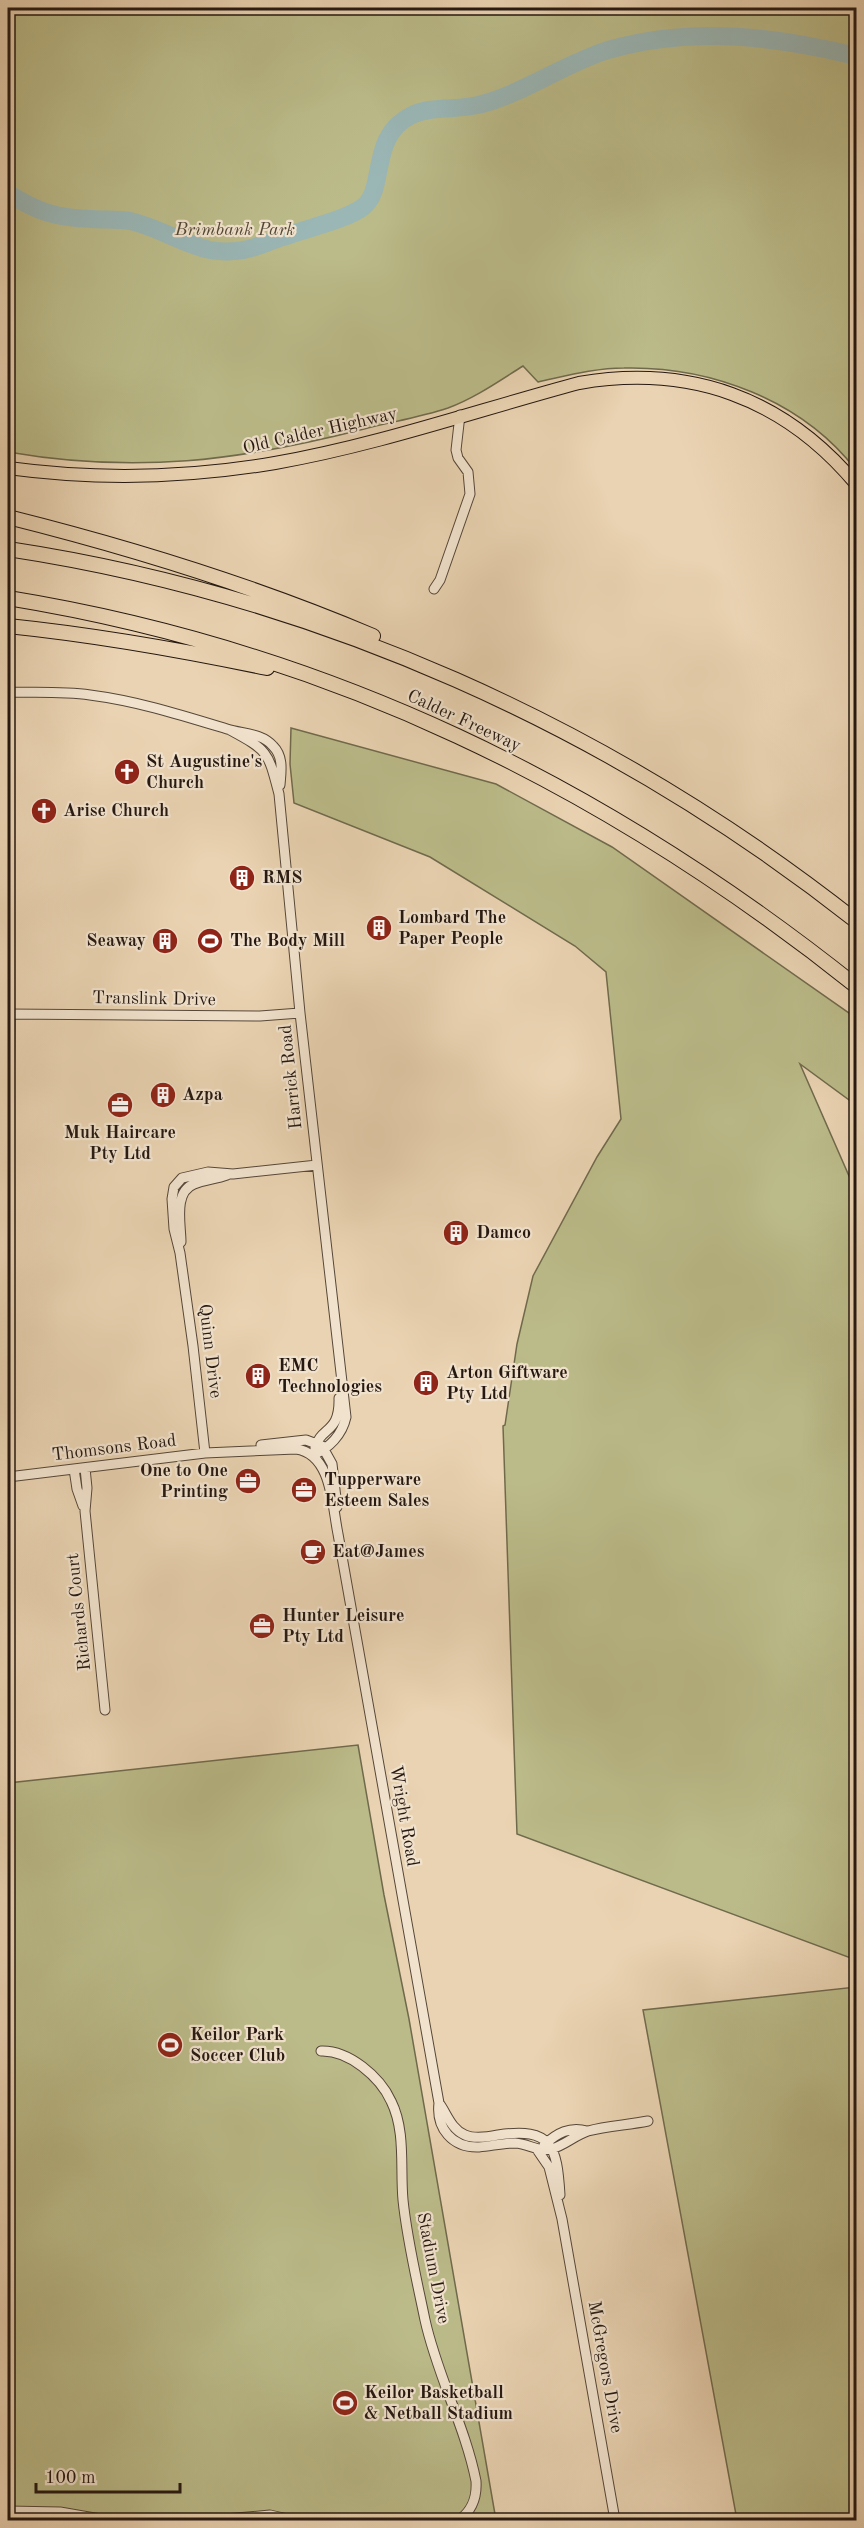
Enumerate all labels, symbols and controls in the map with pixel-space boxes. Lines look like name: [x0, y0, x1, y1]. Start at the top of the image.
park label: Brimbank Park: [174, 221, 295, 239]
street label: Old Calder Highway: [241, 404, 399, 458]
street label: Calder Freeway: [404, 687, 524, 755]
place label: St Augustine's Church: [146, 753, 263, 792]
church icon: St Augustine's Church: [112, 757, 142, 787]
church icon: Arise Church: [29, 796, 59, 826]
place label: Arise Church: [63, 802, 169, 820]
building icon: RMS: [227, 863, 257, 893]
place label: RMS: [262, 869, 302, 887]
place label: Lombard The Paper People: [398, 909, 506, 948]
building icon: Lombard The Paper People: [364, 913, 394, 943]
building icon: Seaway: [150, 926, 180, 956]
sports icon: The Body Mill: [195, 926, 225, 956]
place label: Seaway: [86, 932, 146, 950]
place label: The Body Mill: [230, 932, 345, 950]
street label: Translink Drive: [92, 989, 216, 1009]
street label: Harrick Road: [277, 1024, 305, 1130]
building icon: Azpa: [148, 1080, 178, 1110]
place label: Azpa: [182, 1086, 223, 1104]
office icon: Muk Haircare Pty Ltd: [105, 1090, 135, 1120]
place label: Muk Haircare Pty Ltd: [64, 1124, 176, 1163]
building icon: Damco: [441, 1218, 471, 1248]
place label: Damco: [476, 1224, 531, 1242]
street label: Quinn Drive: [195, 1303, 225, 1399]
place label: EMC Technologies: [278, 1357, 382, 1396]
building icon: EMC Technologies: [243, 1361, 273, 1391]
place label: Arton Giftware Pty Ltd: [446, 1364, 568, 1403]
building icon: Arton Giftware Pty Ltd: [411, 1368, 441, 1398]
street label: Thomsons Road: [51, 1431, 177, 1465]
place label: One to One Printing: [140, 1462, 228, 1501]
office icon: One to One Printing: [233, 1466, 263, 1496]
place label: Tupperware Esteem Sales: [324, 1471, 429, 1510]
office icon: Tupperware Esteem Sales: [289, 1475, 319, 1505]
cafe icon: Eat@James: [298, 1537, 328, 1567]
place label: Eat@James: [332, 1543, 425, 1561]
street label: Richards Court: [64, 1552, 94, 1672]
place label: Hunter Leisure Pty Ltd: [282, 1607, 404, 1646]
office icon: Hunter Leisure Pty Ltd: [247, 1611, 277, 1641]
street label: Wright Road: [386, 1764, 422, 1868]
place label: Keilor Park Soccer Club: [190, 2026, 285, 2065]
sports icon: Keilor Park Soccer Club: [155, 2030, 185, 2060]
street label: Stadium Drive: [413, 2211, 453, 2325]
street label: McGregors Drive: [585, 2300, 625, 2434]
place label: Keilor Basketball & Netball Stadium: [364, 2384, 513, 2423]
sports icon: Keilor Basketball & Netball Stadium: [330, 2388, 360, 2418]
scale bar: [36, 2456, 180, 2494]
text: 100 m: [45, 2469, 96, 2487]

